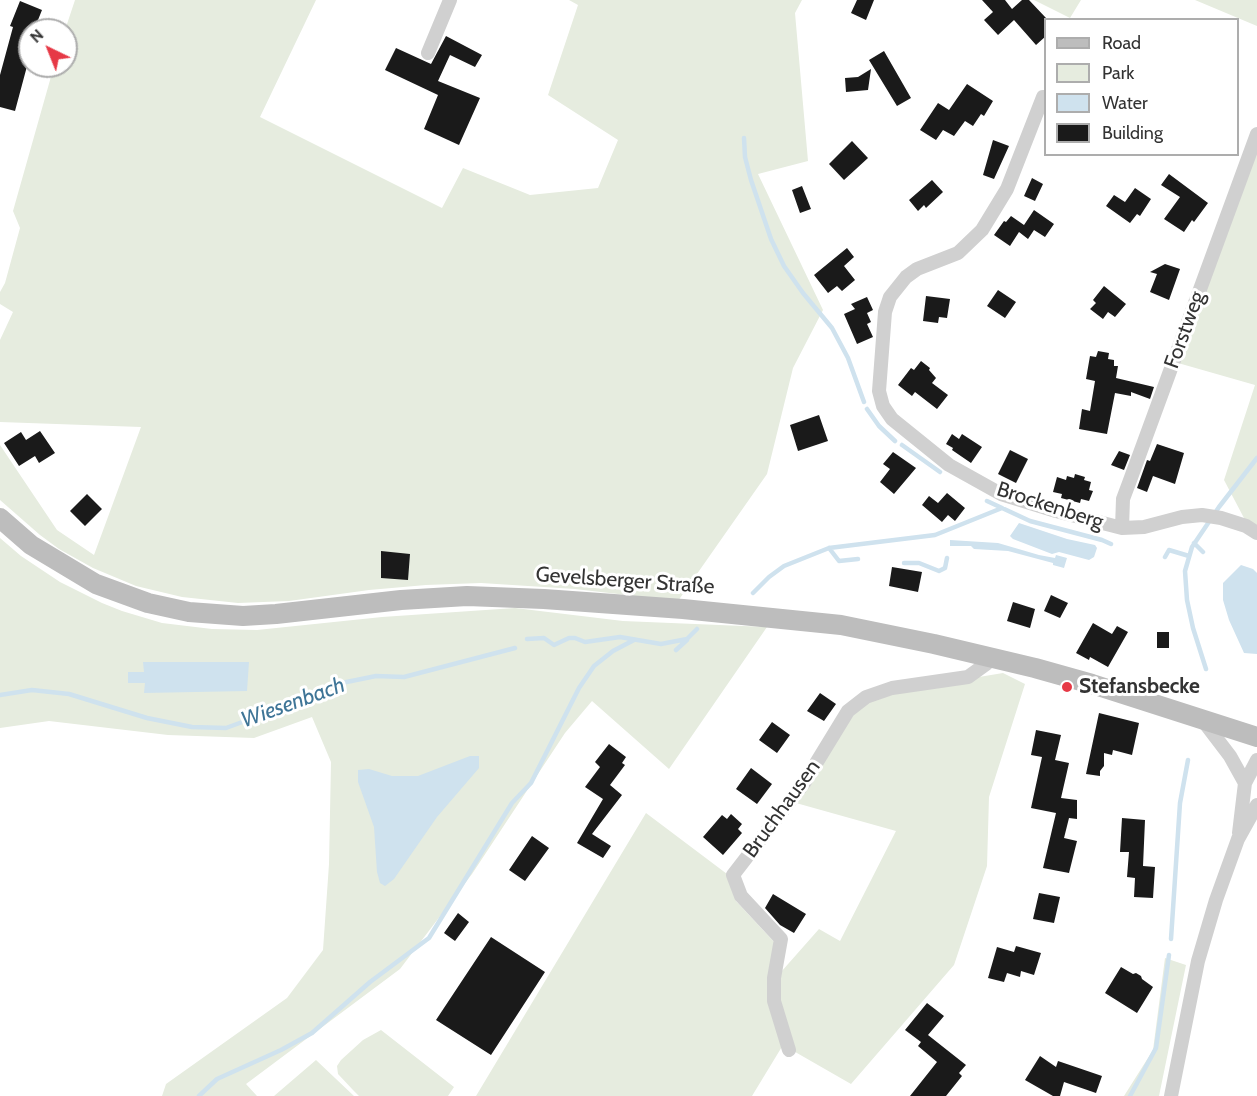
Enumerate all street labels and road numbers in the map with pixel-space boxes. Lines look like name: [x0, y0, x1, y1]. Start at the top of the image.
street label: Forstweg: [1159, 288, 1211, 372]
street label: Brockenberg: [993, 477, 1107, 535]
street label: Gevelsberger Straße: [535, 562, 715, 600]
street label: Bruchhausen: [738, 755, 826, 863]

